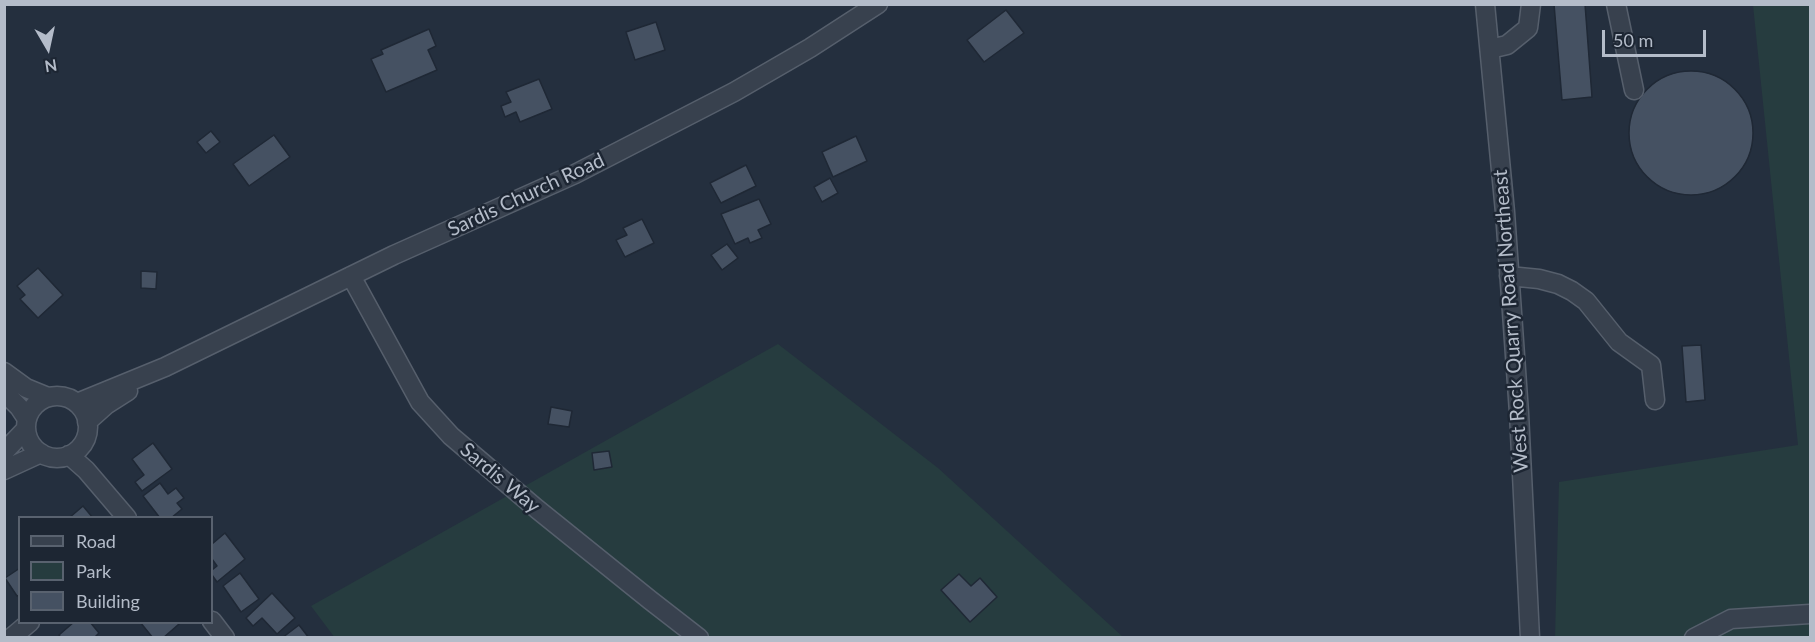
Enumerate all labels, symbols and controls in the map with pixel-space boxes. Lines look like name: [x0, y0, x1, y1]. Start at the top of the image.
north arrow: [18, 18, 78, 78]
scale bar: [1605, 18, 1708, 56]
text: 50 m: [1613, 29, 1653, 51]
text: N: [43, 56, 58, 77]
street label: Sardis Church Road: [444, 148, 608, 242]
street label: West Rock Quarry Road Northeast: [1488, 169, 1534, 473]
street label: Sardis Way: [455, 438, 545, 518]
legend: [18, 516, 213, 624]
text: Road: [76, 530, 116, 552]
text: Park: [76, 560, 111, 582]
text: Building: [76, 590, 140, 612]

